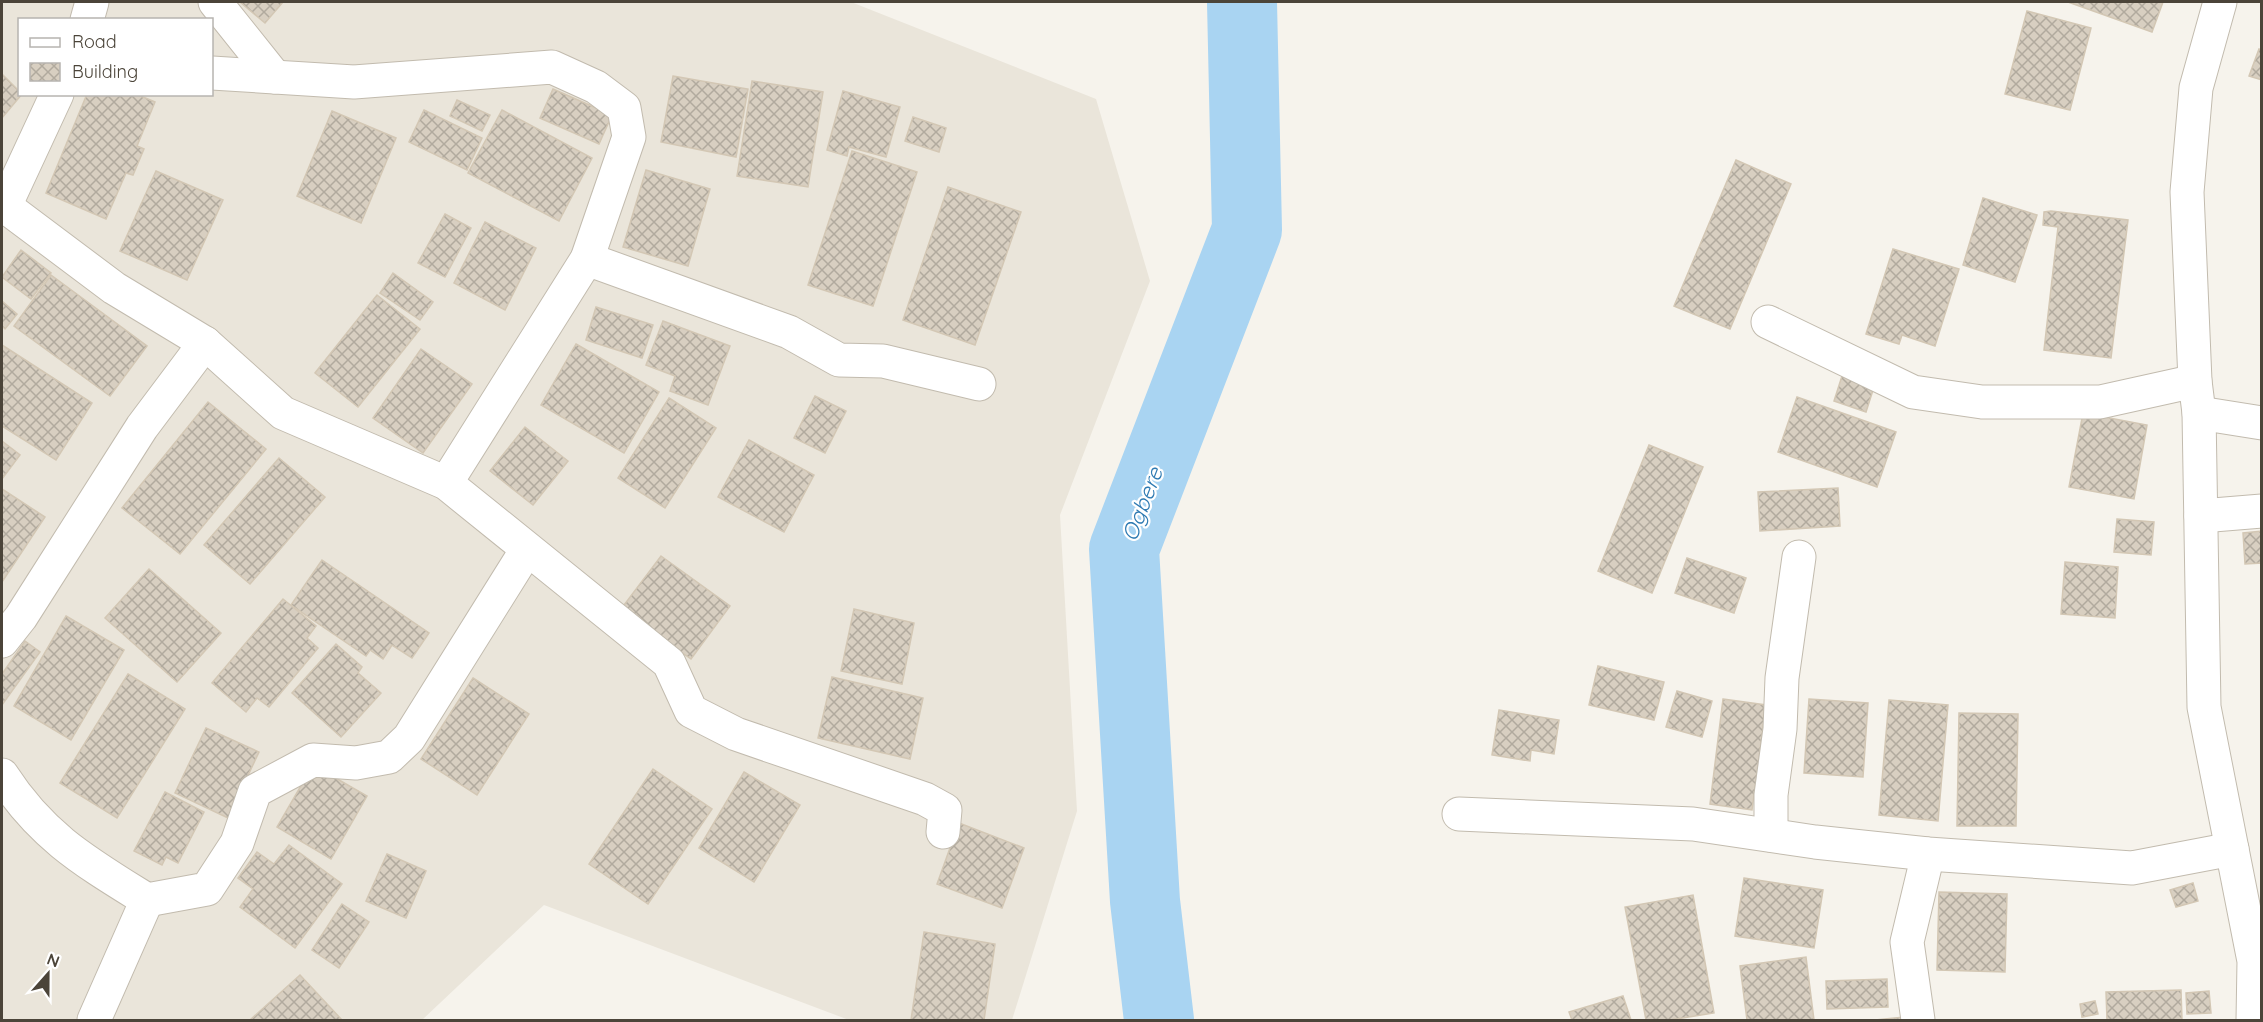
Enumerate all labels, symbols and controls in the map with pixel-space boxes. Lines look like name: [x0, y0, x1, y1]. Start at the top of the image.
legend: [18, 18, 213, 96]
text: Road: [72, 30, 117, 53]
text: Building: [72, 60, 138, 83]
water label: Ogbere: [1115, 462, 1169, 545]
north arrow: [18, 944, 78, 1004]
text: N: [44, 949, 62, 971]

